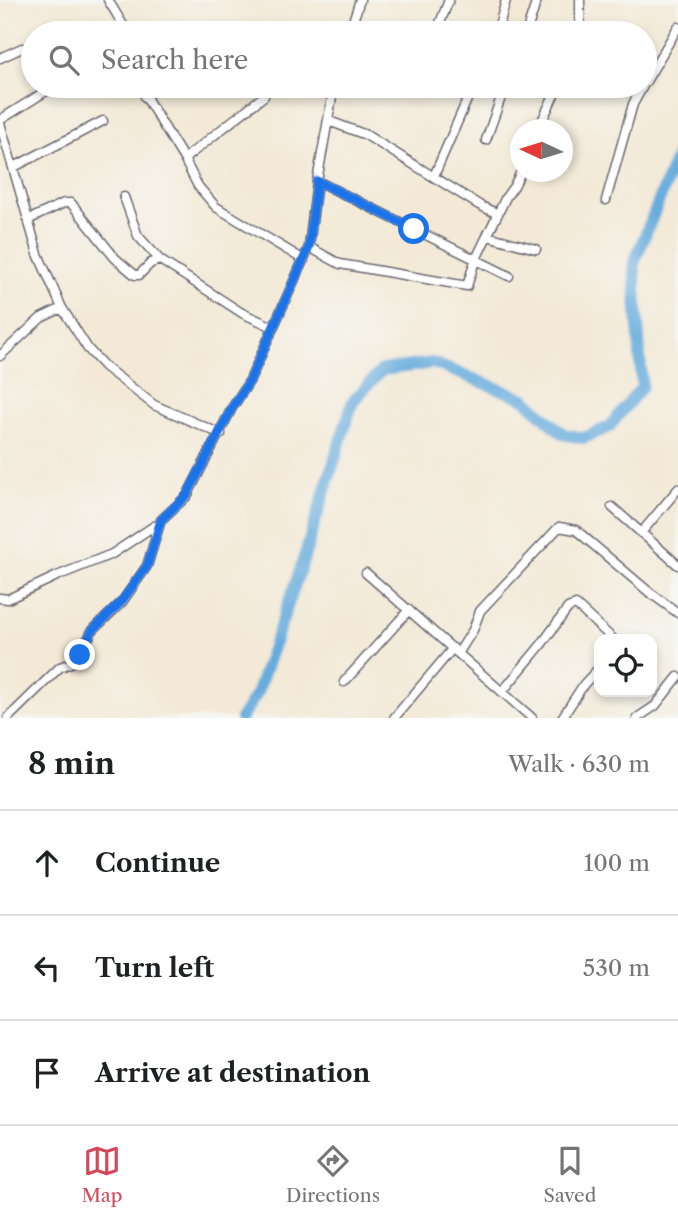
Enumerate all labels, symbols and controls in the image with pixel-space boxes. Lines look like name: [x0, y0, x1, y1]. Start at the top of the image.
search box: [21, 21, 657, 98]
icon: search: [45, 41, 83, 79]
text: Search here: [101, 44, 248, 76]
north arrow: [510, 119, 573, 182]
route start: [398, 213, 429, 244]
map controls: [594, 634, 657, 697]
button: locate: [594, 634, 657, 697]
route end: [64, 639, 95, 670]
text: 8 min: [28, 745, 115, 782]
text: Walk · 630 m: [508, 750, 650, 778]
icon: ahead: [28, 844, 66, 882]
text: Continue: [95, 847, 220, 879]
text: 100 m: [584, 849, 650, 877]
icon: left: [28, 949, 66, 987]
text: Turn left: [95, 952, 214, 984]
text: 530 m: [583, 954, 650, 982]
icon: arrive: [28, 1054, 66, 1092]
text: Arrive at destination: [95, 1057, 370, 1089]
tab: Map: [82, 1142, 123, 1207]
tab: Directions: [286, 1142, 380, 1207]
tab: Saved: [543, 1142, 596, 1207]

